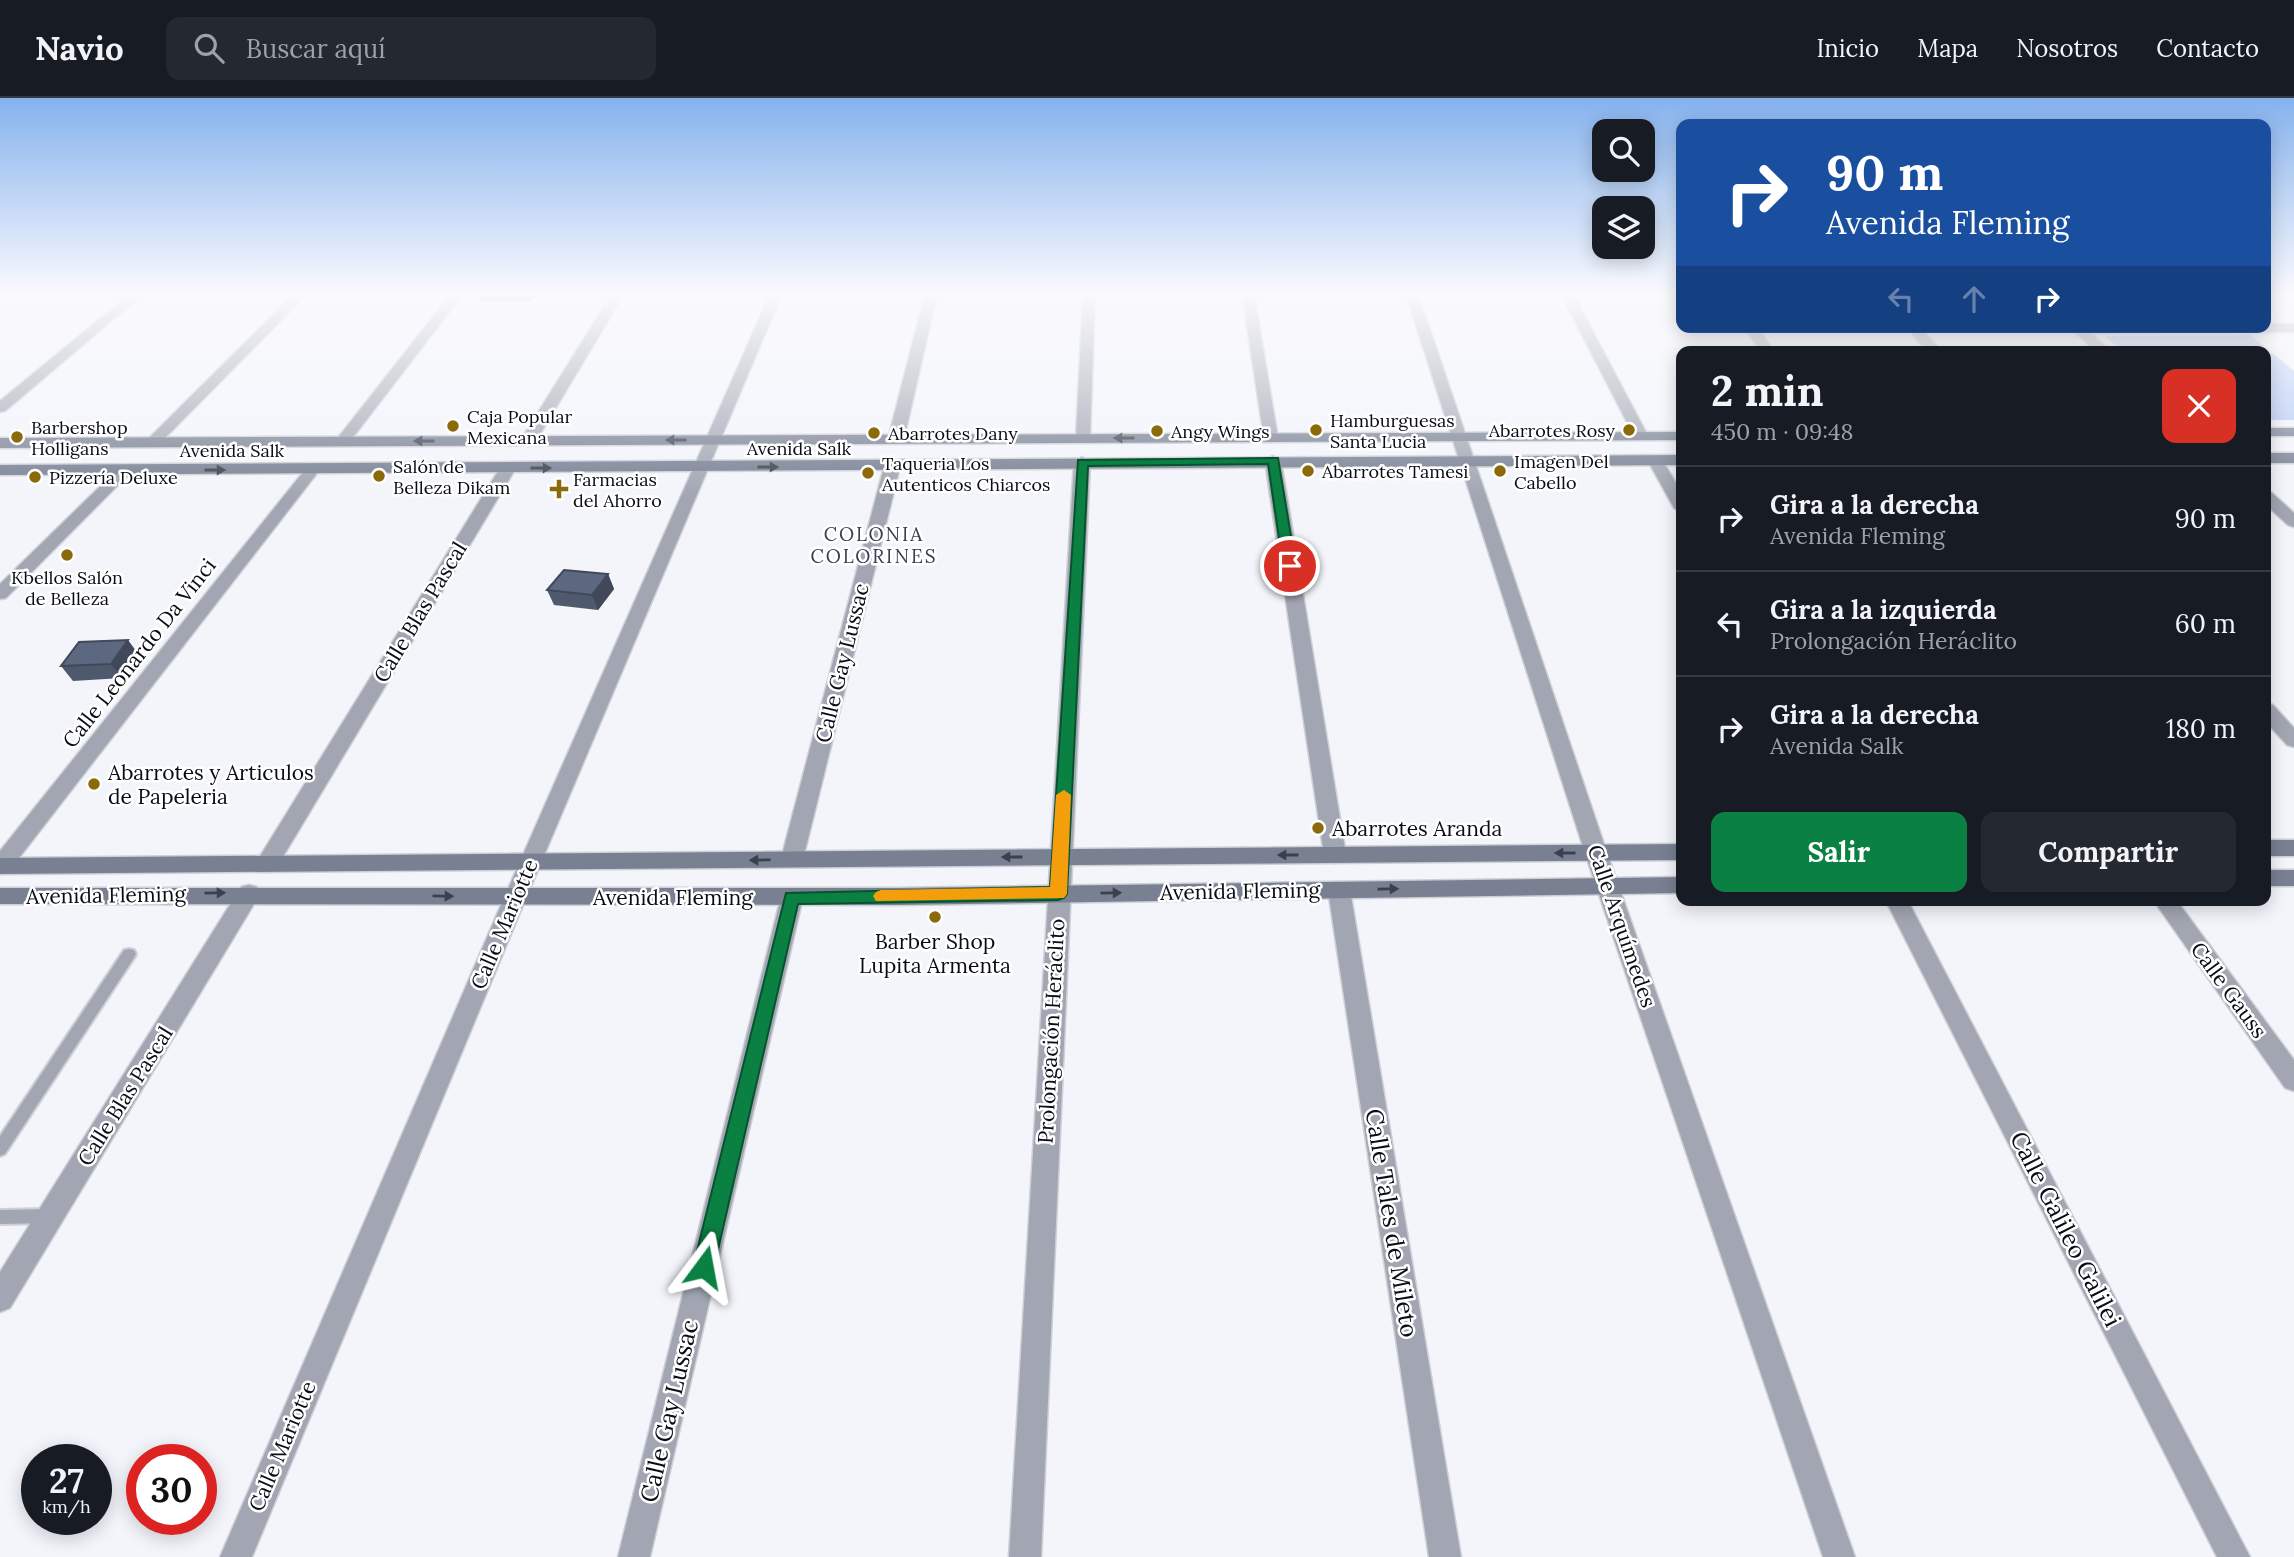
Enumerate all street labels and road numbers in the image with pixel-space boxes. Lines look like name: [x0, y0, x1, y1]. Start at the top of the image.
street label: Avenida Salk: [746, 437, 852, 460]
street label: Avenida Salk: [179, 439, 285, 462]
street label: Calle Blas Pascal: [367, 537, 473, 687]
street label: Calle Leonardo Da Vinci: [56, 553, 222, 753]
street label: Calle Gay Lussac: [809, 581, 875, 745]
street label: Calle Arquímedes: [1582, 841, 1662, 1011]
street label: Calle Mariotte: [464, 855, 544, 993]
street label: Avenida Fleming: [1159, 876, 1321, 906]
street label: Avenida Fleming: [25, 880, 187, 910]
street label: Avenida Fleming: [592, 884, 753, 911]
street label: Prolongación Heráclito: [1032, 918, 1070, 1144]
street label: Calle Gauss: [2185, 937, 2273, 1043]
street label: Calle Blas Pascal: [71, 1021, 179, 1171]
street label: Calle Tales de Mileto: [1359, 1107, 1425, 1339]
street label: Calle Galileo Galilei: [2003, 1126, 2129, 1332]
street label: Calle Gay Lussac: [633, 1317, 705, 1505]
street label: Calle Mariotte: [242, 1377, 322, 1515]

